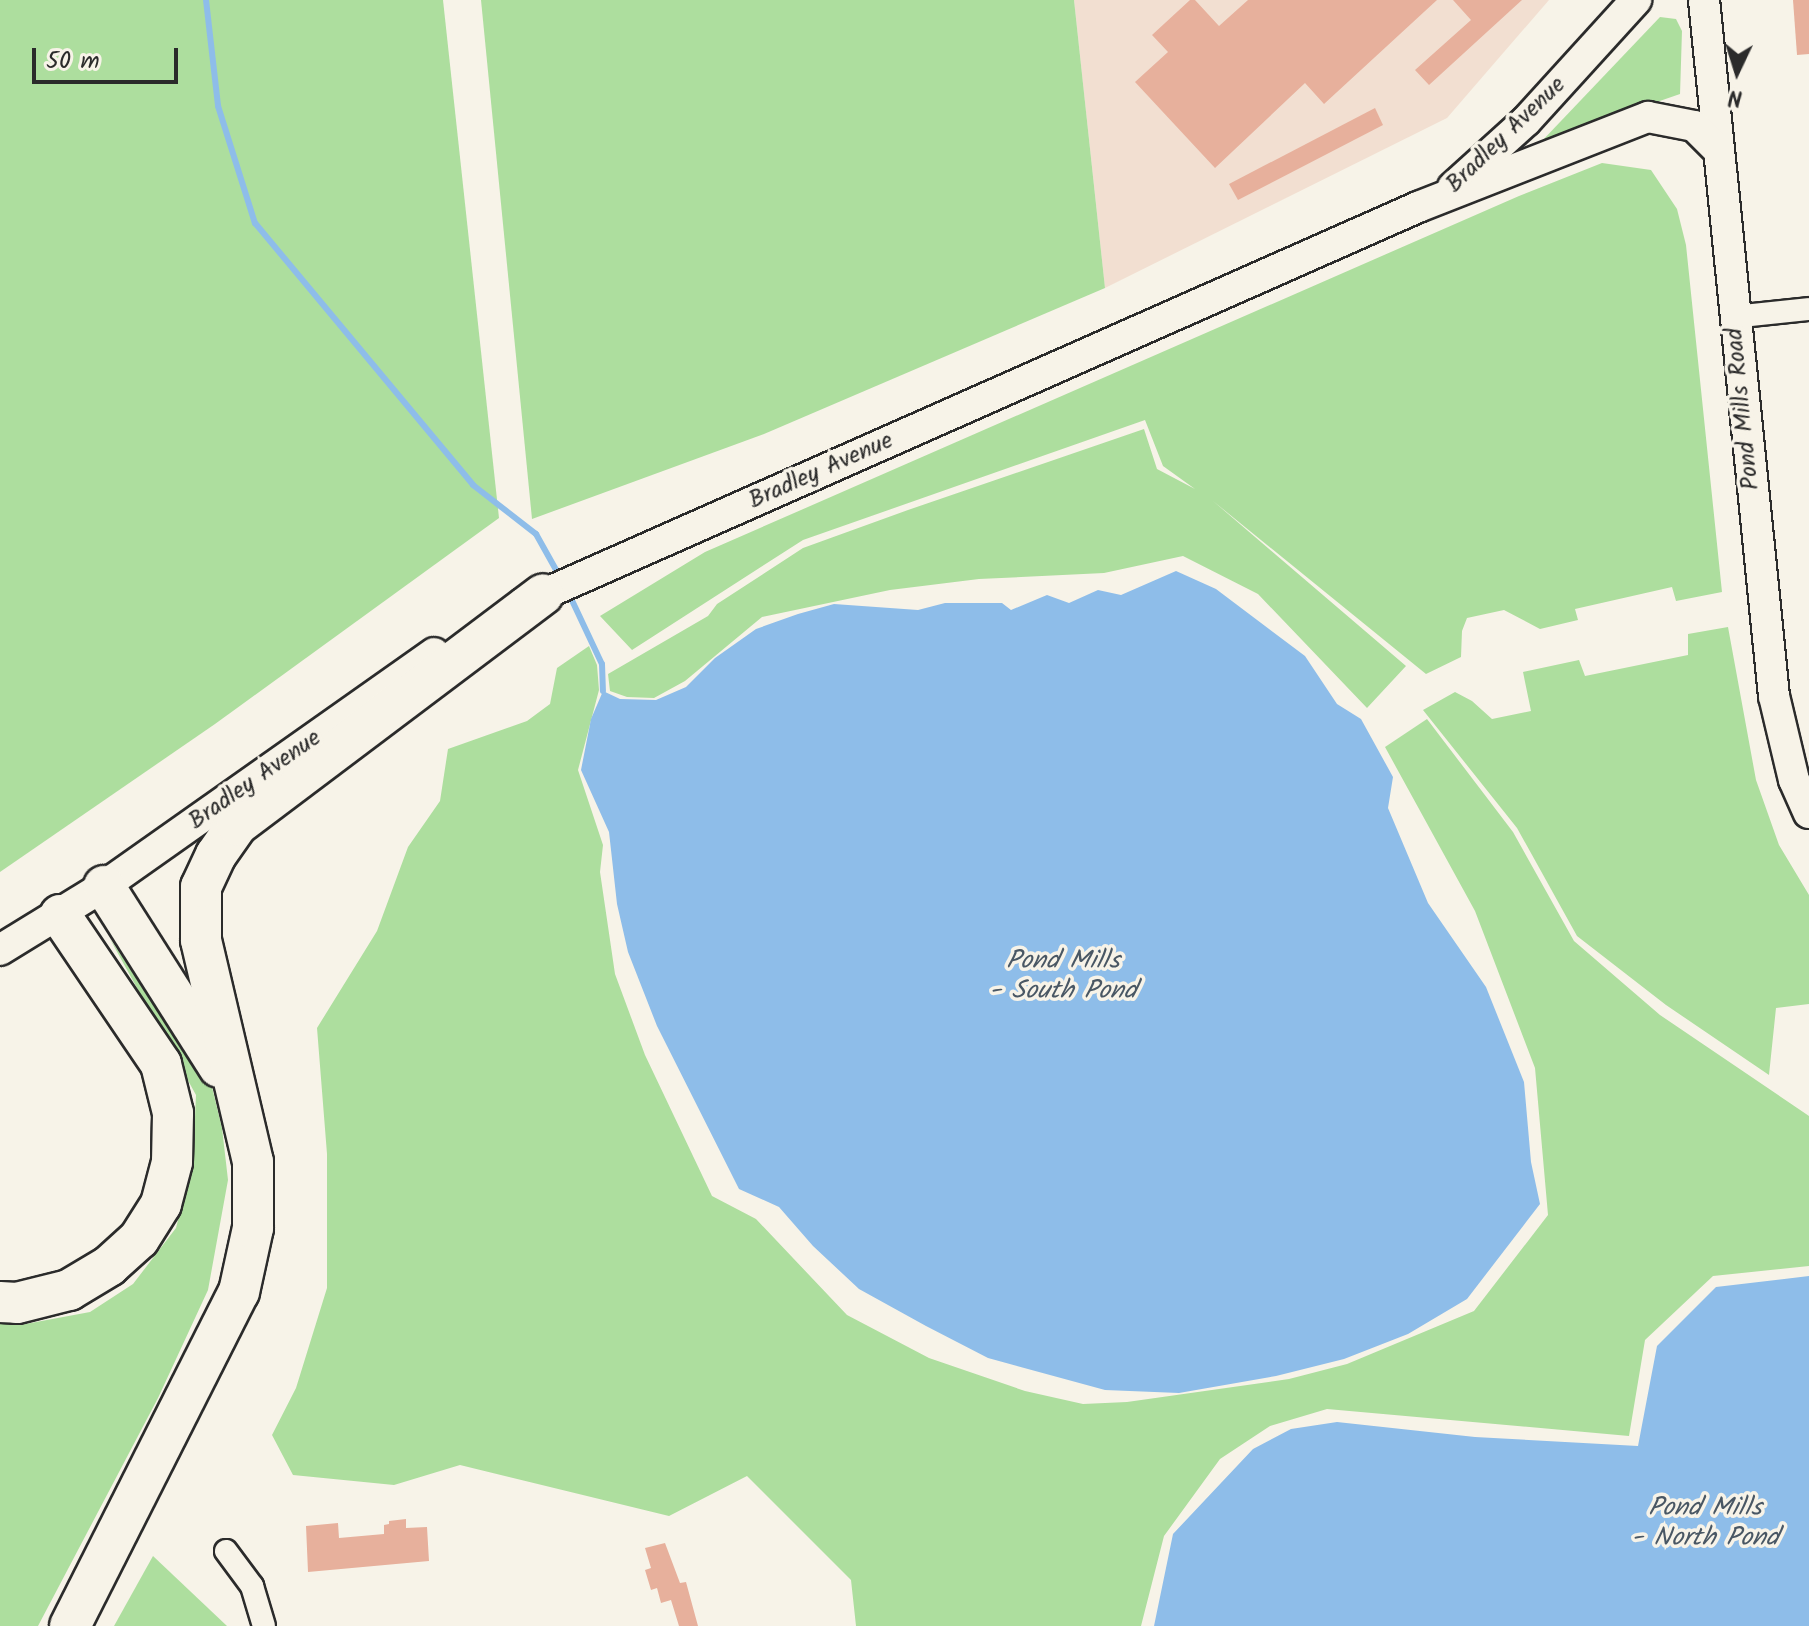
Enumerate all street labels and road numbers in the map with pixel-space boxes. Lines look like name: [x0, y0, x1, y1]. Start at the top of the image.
street label: Bradley Avenue: [1440, 71, 1572, 199]
street label: Pond Mills Road: [1720, 327, 1766, 491]
street label: Bradley Avenue: [744, 426, 898, 516]
street label: Bradley Avenue: [183, 724, 327, 836]

